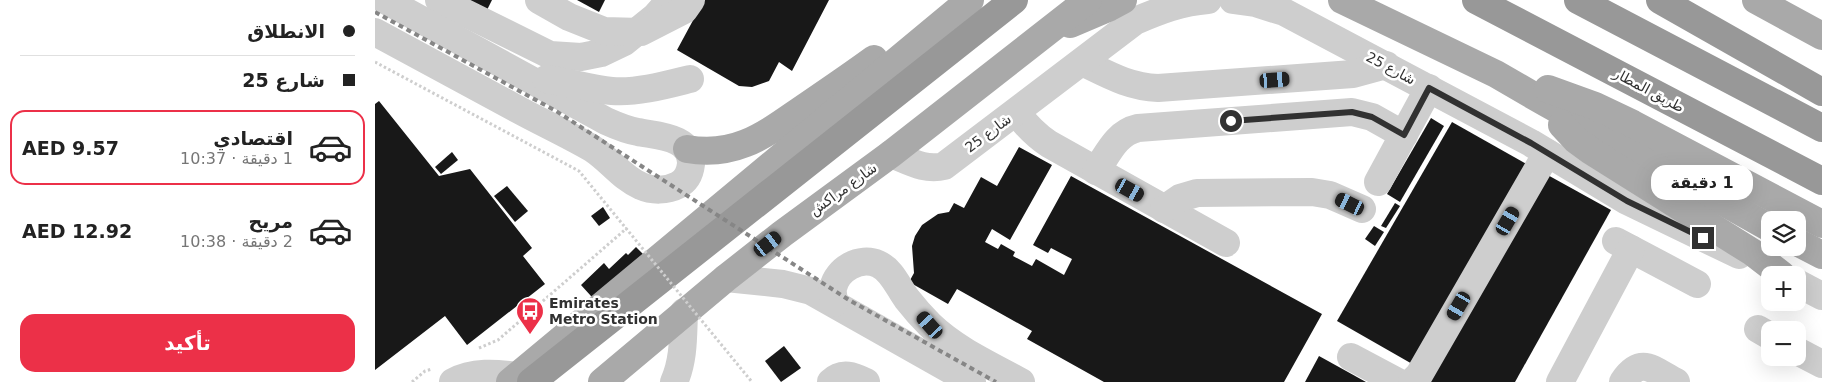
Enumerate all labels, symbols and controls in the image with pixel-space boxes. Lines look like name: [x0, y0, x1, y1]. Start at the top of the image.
text: الانطلاق: [247, 20, 325, 42]
street label: شارع 25: [1363, 48, 1418, 88]
street label: طريق المطار: [1610, 64, 1687, 116]
text: شارع 25: [242, 69, 325, 91]
car: [1259, 71, 1290, 89]
route start: [1220, 110, 1242, 132]
street label: شارع 25: [962, 111, 1015, 156]
icon: car: [308, 125, 353, 170]
text: اقتصادي: [213, 127, 293, 149]
text: AED 9.57: [22, 137, 119, 159]
text: 1 دقيقة · 10:37: [180, 149, 293, 168]
street label: شارع مراكش: [806, 159, 880, 220]
callout: 1 دقيقة: [1652, 166, 1754, 200]
text: 1 دقيقة: [1670, 173, 1734, 192]
car: [1113, 176, 1146, 204]
car: [1333, 191, 1366, 217]
car: [1494, 204, 1521, 238]
icon: car: [308, 208, 353, 253]
text: مريح: [249, 210, 293, 232]
map controls: [1761, 211, 1806, 366]
button: layers: [1761, 211, 1806, 256]
text: AED 12.92: [22, 220, 132, 242]
route end: [1692, 227, 1714, 249]
car: [751, 229, 784, 259]
text: 2 دقيقة · 10:38: [180, 232, 293, 251]
button: +: [1761, 266, 1806, 311]
car: [1445, 289, 1472, 323]
place label: Emirates Metro Station: [549, 295, 658, 327]
bus stop icon: Emirates Metro Station: [515, 296, 545, 335]
car: [914, 309, 945, 341]
button: تأكيد: [20, 314, 355, 372]
button: −: [1761, 321, 1806, 366]

